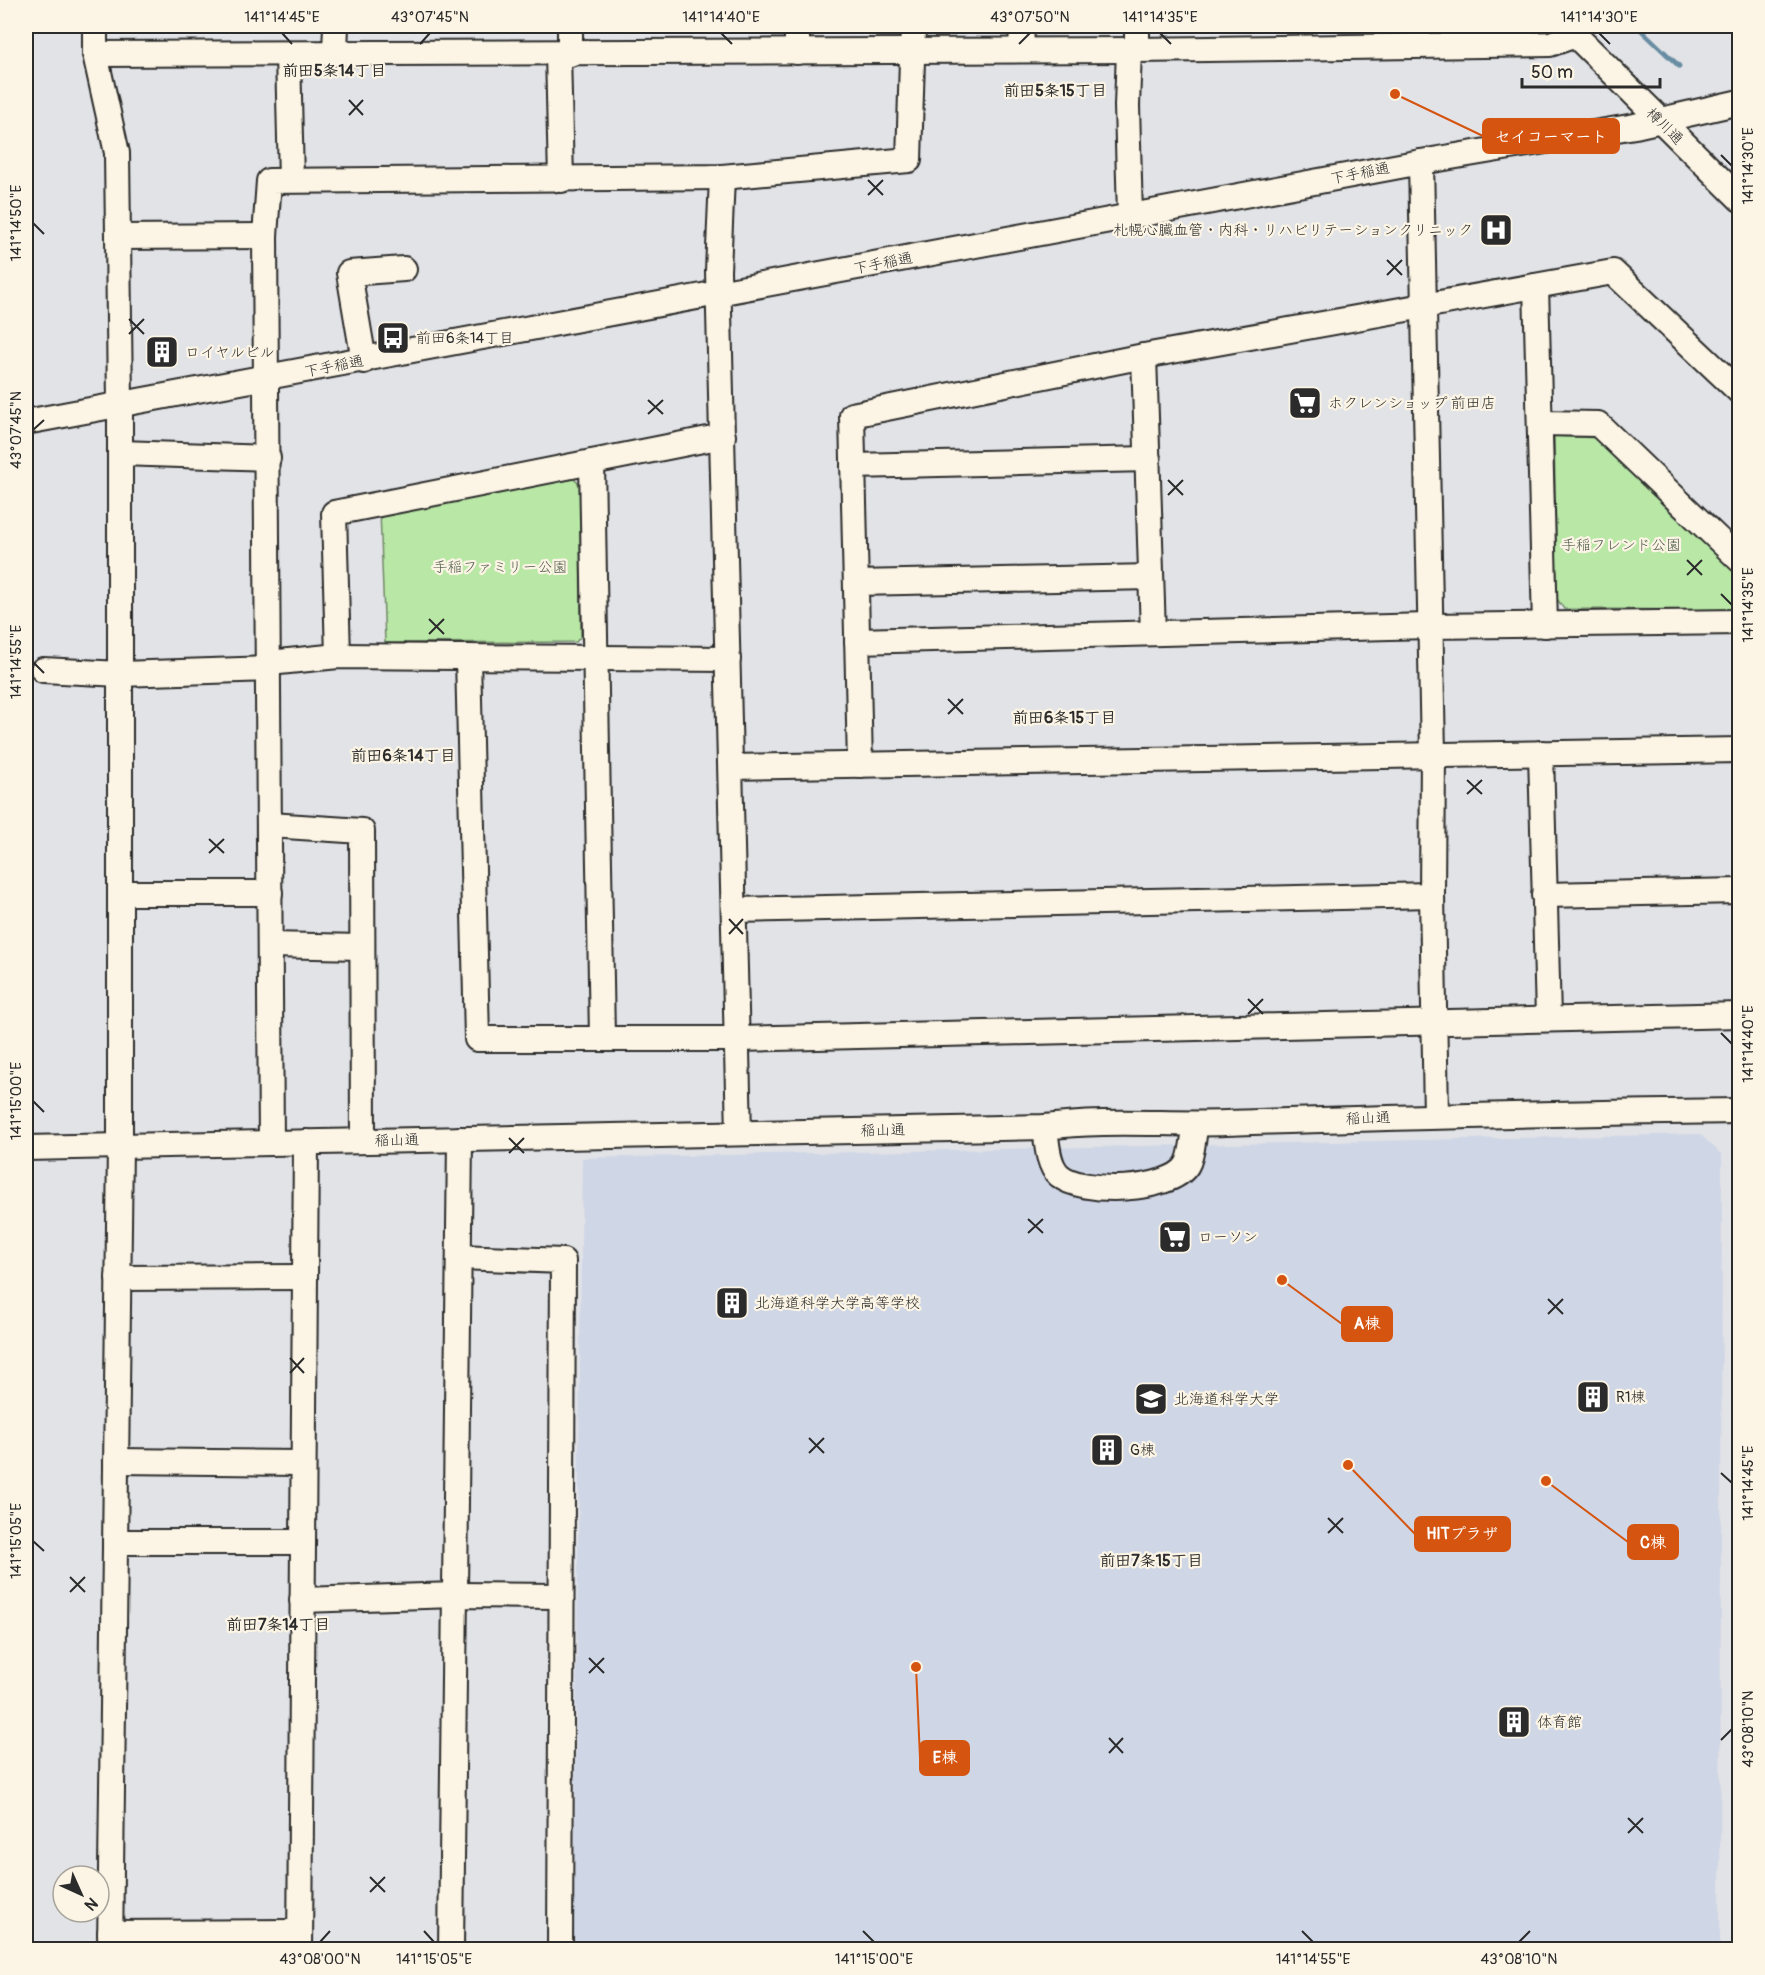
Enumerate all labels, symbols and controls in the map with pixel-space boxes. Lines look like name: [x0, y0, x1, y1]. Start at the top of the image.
text: 141°14'45"E: [244, 8, 320, 27]
text: 43°07'45"N: [391, 8, 469, 27]
text: 141°14'40"E: [682, 8, 760, 27]
text: 43°07'50"N: [990, 8, 1070, 27]
text: 141°14'35"E: [1123, 8, 1198, 27]
text: 141°14'30"E: [1560, 8, 1638, 27]
scale bar: [1522, 51, 1660, 89]
district label: 前田5条14丁目: [282, 61, 386, 81]
text: 50 m: [1531, 61, 1573, 84]
district label: 前田5条15丁目: [1003, 81, 1107, 101]
street label: 樽川通: [1642, 104, 1687, 149]
callout: セイコーマート: [1483, 119, 1619, 153]
text: セイコーマート: [1495, 127, 1607, 147]
text: 141°14'30"E: [1739, 127, 1758, 205]
street label: 下手稲通: [1329, 158, 1391, 189]
text: 141°14'50"E: [7, 184, 26, 261]
hospital icon: 札幌心臓血管・内科・リハビリテーションクリニック: [1478, 212, 1514, 248]
place label: 札幌心臓血管・内科・リハビリテーションクリニック: [1113, 221, 1473, 240]
street label: 下手稲通: [852, 248, 914, 279]
bus stop icon: 前田6条14丁目: [375, 320, 411, 356]
place label: 前田6条14丁目: [416, 329, 514, 348]
building icon: ロイヤルビル: [144, 334, 180, 370]
place label: ロイヤルビル: [185, 343, 274, 362]
street label: 下手稲通: [303, 351, 365, 382]
supermarket icon: ホクレンショップ 前田店: [1287, 385, 1323, 421]
text: 43°07'45"N: [7, 391, 26, 469]
place label: ホクレンショップ 前田店: [1328, 394, 1496, 413]
park label: 手稲フレンド公園: [1561, 536, 1681, 555]
park label: 手稲ファミリー公園: [432, 558, 568, 577]
text: 141°14'35"E: [1739, 567, 1758, 642]
text: 141°14'55"E: [7, 624, 26, 699]
district label: 前田6条15丁目: [1012, 708, 1116, 728]
district label: 前田6条14丁目: [351, 746, 455, 766]
text: 141°14'40"E: [1739, 1005, 1758, 1083]
text: 141°15'00"E: [7, 1062, 26, 1140]
street label: 稲山通: [1345, 1108, 1391, 1129]
street label: 稲山通: [860, 1121, 906, 1140]
street label: 稲山通: [374, 1131, 420, 1150]
supermarket icon: ローソン: [1157, 1219, 1193, 1255]
place label: ローソン: [1198, 1228, 1258, 1247]
building icon: 北海道科学大学高等学校: [714, 1285, 750, 1321]
place label: 北海道科学大学高等学校: [755, 1294, 920, 1313]
callout: A棟: [1342, 1307, 1392, 1341]
text: A棟: [1354, 1314, 1381, 1334]
building icon: R1棟: [1575, 1379, 1611, 1415]
school or university icon: 北海道科学大学: [1133, 1381, 1169, 1417]
place label: R1棟: [1616, 1388, 1646, 1407]
place label: 北海道科学大学: [1174, 1390, 1279, 1409]
building icon: G棟: [1089, 1432, 1125, 1468]
place label: G棟: [1130, 1441, 1155, 1460]
text: 141°14'45"E: [1739, 1445, 1758, 1521]
text: 141°15'05"E: [7, 1503, 26, 1579]
callout: HITプラザ: [1415, 1517, 1510, 1551]
text: HITプラザ: [1426, 1524, 1498, 1544]
callout: C棟: [1628, 1525, 1678, 1559]
text: C棟: [1640, 1533, 1667, 1553]
district label: 前田7条15丁目: [1099, 1551, 1203, 1571]
district label: 前田7条14丁目: [226, 1615, 330, 1635]
text: 43°08'10"N: [1739, 1691, 1758, 1767]
building icon: 体育館: [1496, 1704, 1532, 1740]
place label: 体育館: [1537, 1713, 1582, 1732]
callout: E棟: [920, 1741, 969, 1775]
text: E棟: [933, 1748, 958, 1768]
north arrow: [51, 1864, 111, 1924]
text: N: [80, 1893, 102, 1915]
text: 43°08'00"N: [279, 1950, 361, 1969]
text: 141°15'05"E: [396, 1950, 472, 1969]
text: 141°15'00"E: [835, 1950, 913, 1969]
text: 141°14'55"E: [1276, 1950, 1351, 1969]
text: 43°08'10"N: [1481, 1950, 1557, 1969]

